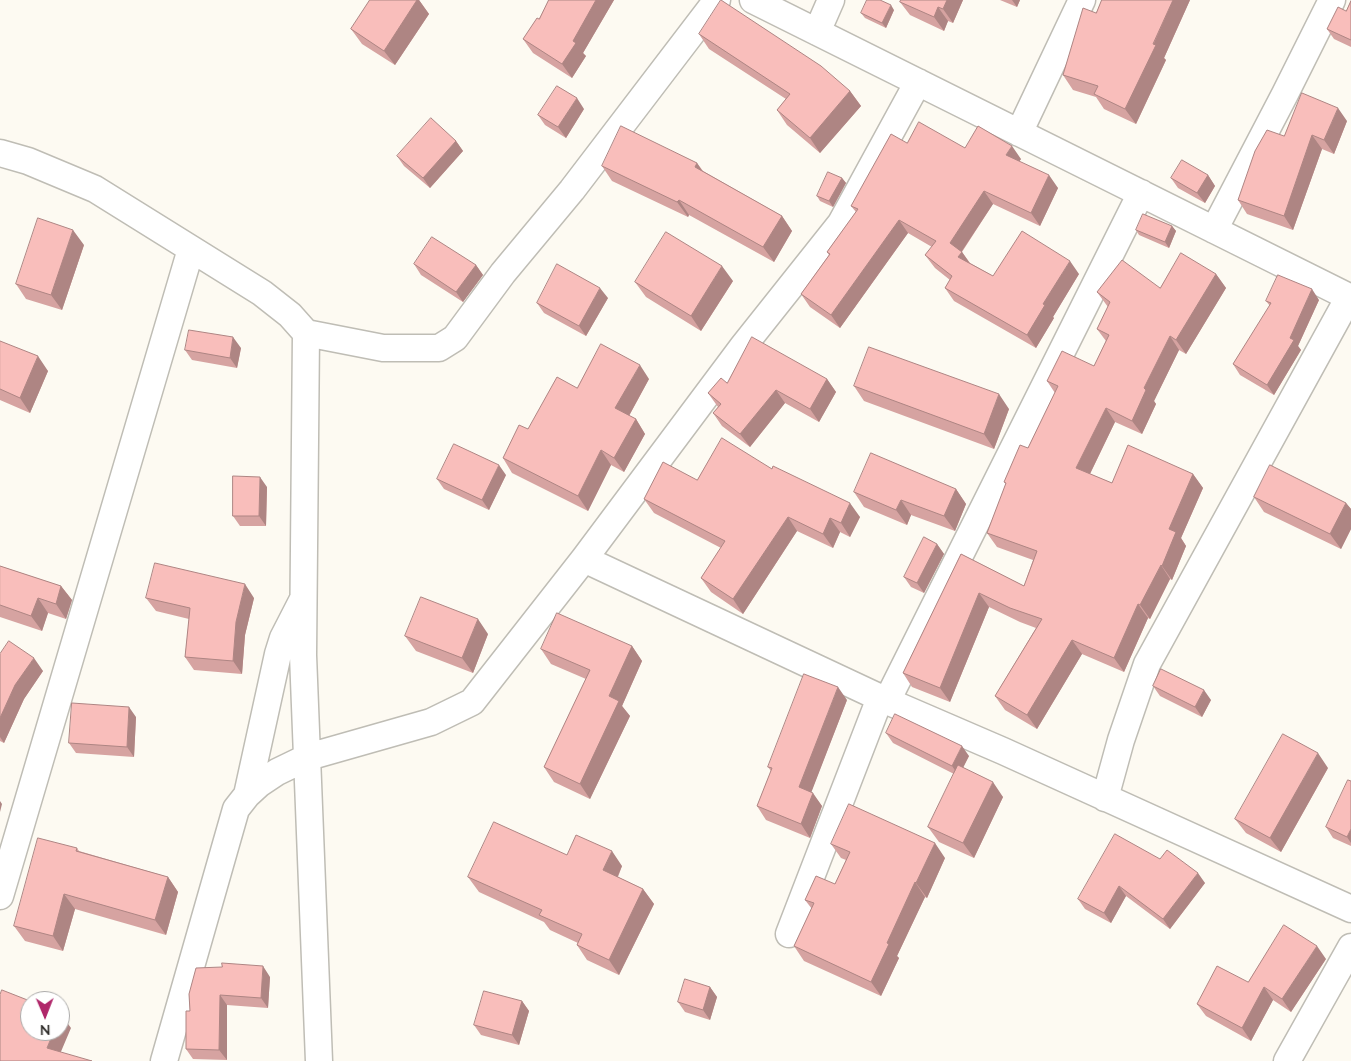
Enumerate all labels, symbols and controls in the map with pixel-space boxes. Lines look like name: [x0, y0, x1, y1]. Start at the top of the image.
north arrow: [20, 991, 70, 1041]
text: N: [40, 1021, 51, 1039]

